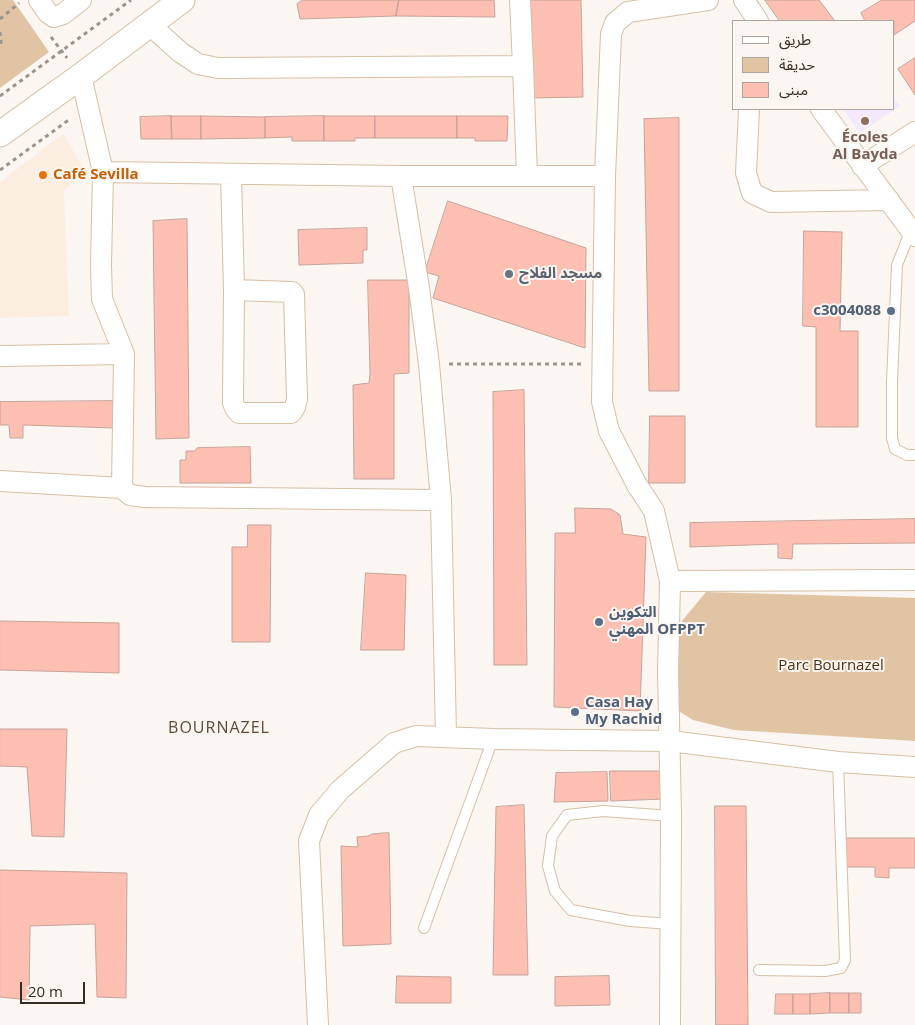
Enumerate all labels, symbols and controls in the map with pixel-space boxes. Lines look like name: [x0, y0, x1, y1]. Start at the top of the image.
legend: [732, 20, 895, 110]
text: طريق: [779, 29, 811, 49]
text: حديقة: [779, 54, 815, 74]
text: مبنى: [779, 79, 808, 99]
marker: Écoles Al Bayda: [859, 115, 871, 127]
place label: Écoles Al Bayda: [832, 129, 898, 164]
place label: Café Sevilla: [53, 166, 139, 184]
marker: Café Sevilla: [37, 169, 49, 181]
place label: مسجد الفلاح: [519, 265, 602, 283]
marker: مسجد الفلاح: [503, 268, 515, 280]
place label: c3004088: [813, 302, 881, 320]
marker: c3004088: [885, 305, 897, 317]
place label: التكوين المهني OFPPT: [609, 604, 705, 639]
marker: التكوين المهني OFPPT: [593, 616, 605, 628]
park label: Parc Bournazel: [778, 657, 884, 675]
place label: Casa Hay My Rachid: [585, 694, 662, 729]
marker: Casa Hay My Rachid: [569, 706, 581, 718]
district label: BOURNAZEL: [167, 718, 271, 738]
scale bar: [22, 972, 88, 1004]
text: 20 m: [28, 981, 63, 1001]

